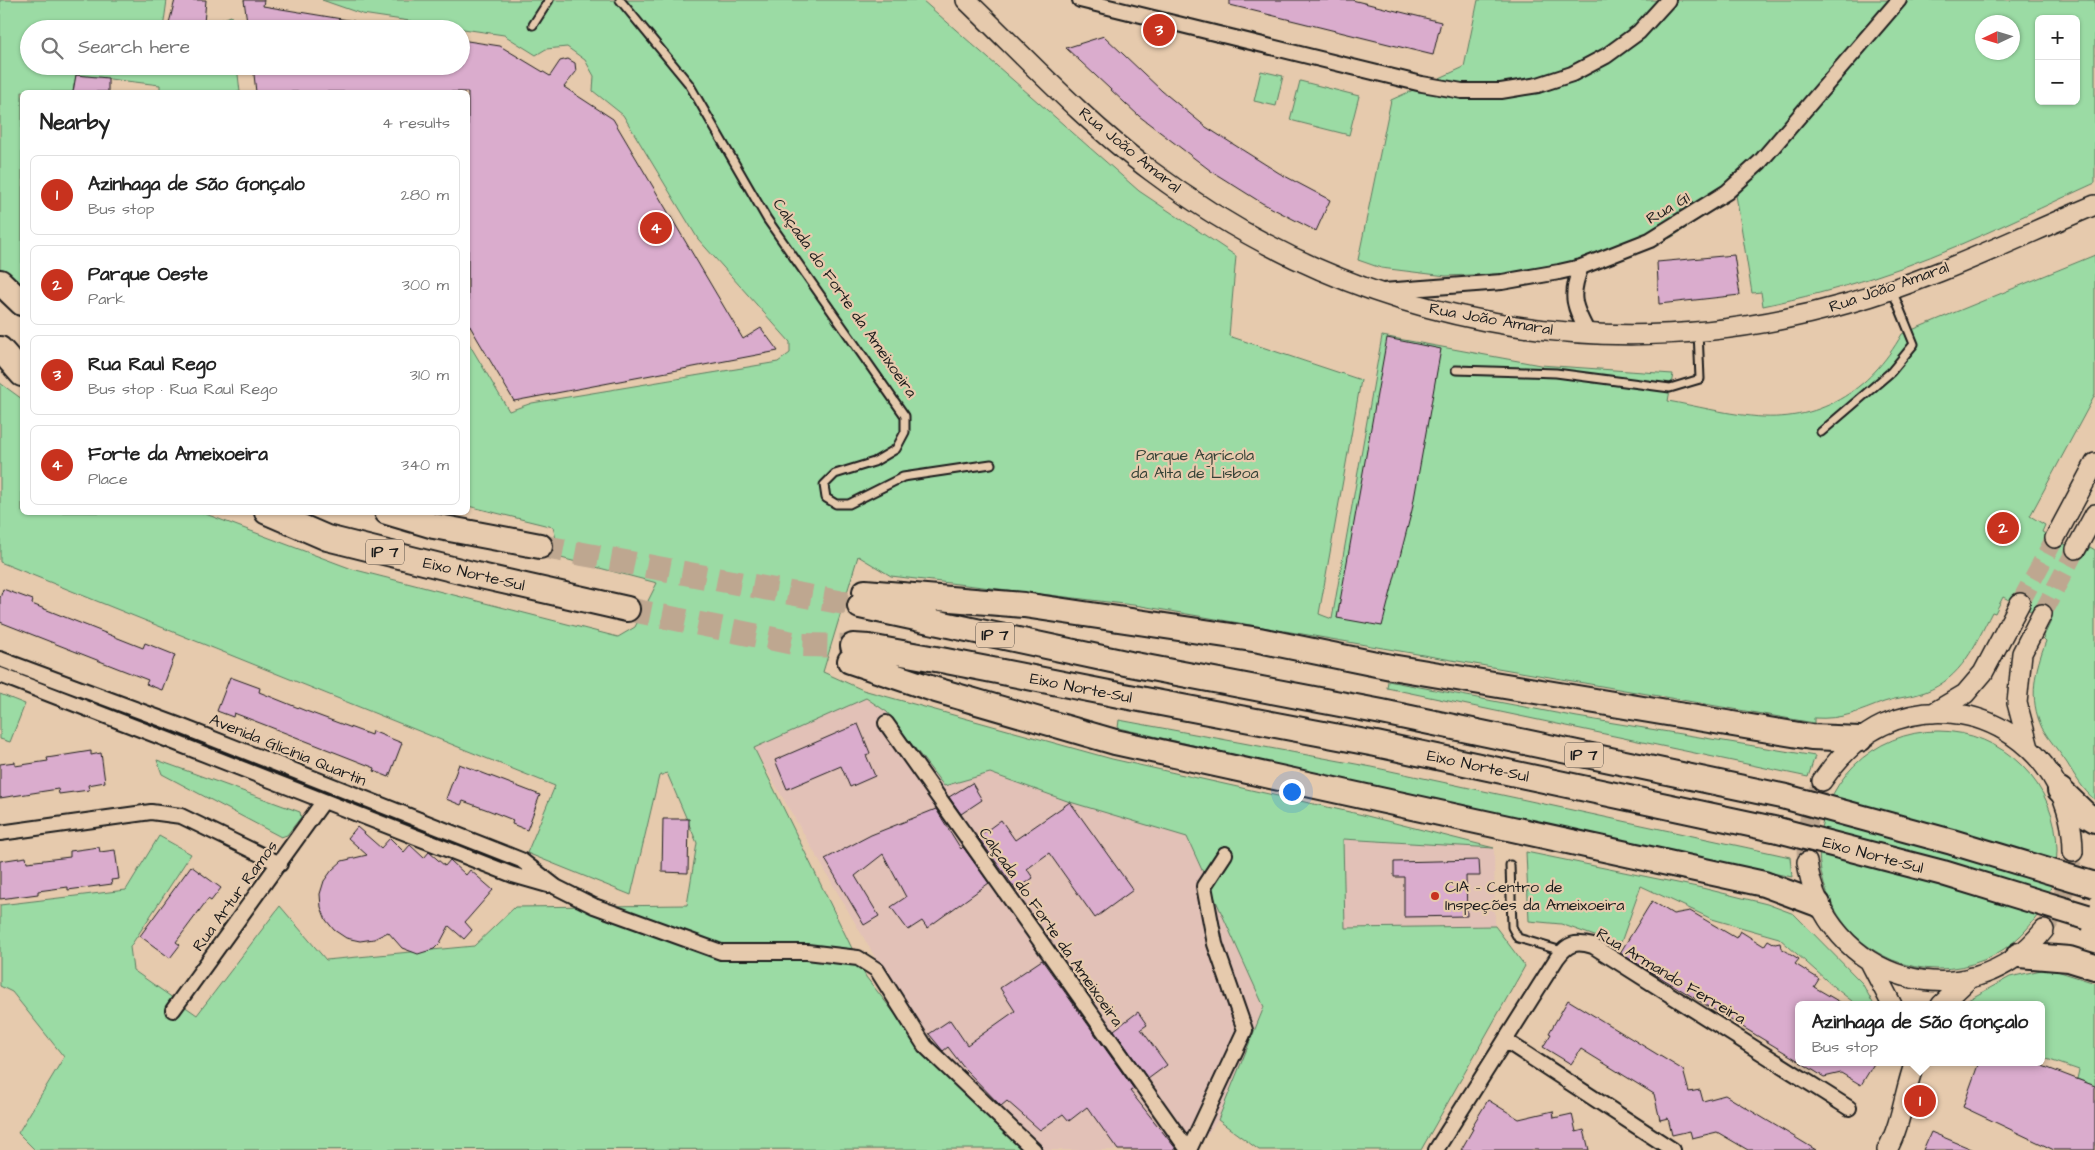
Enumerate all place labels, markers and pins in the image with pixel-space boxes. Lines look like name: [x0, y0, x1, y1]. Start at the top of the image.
pin: 3: [1143, 11, 1175, 49]
pin: 4: [640, 209, 672, 247]
pin: 2: [1987, 509, 2019, 547]
place label: CIA - Centro de Inspeções da Ameixoeira: [1445, 876, 1624, 916]
marker: CIA - Centro de Inspeções da Ameixoeira: [1429, 890, 1441, 902]
pin: 1: [1904, 1082, 1936, 1120]

